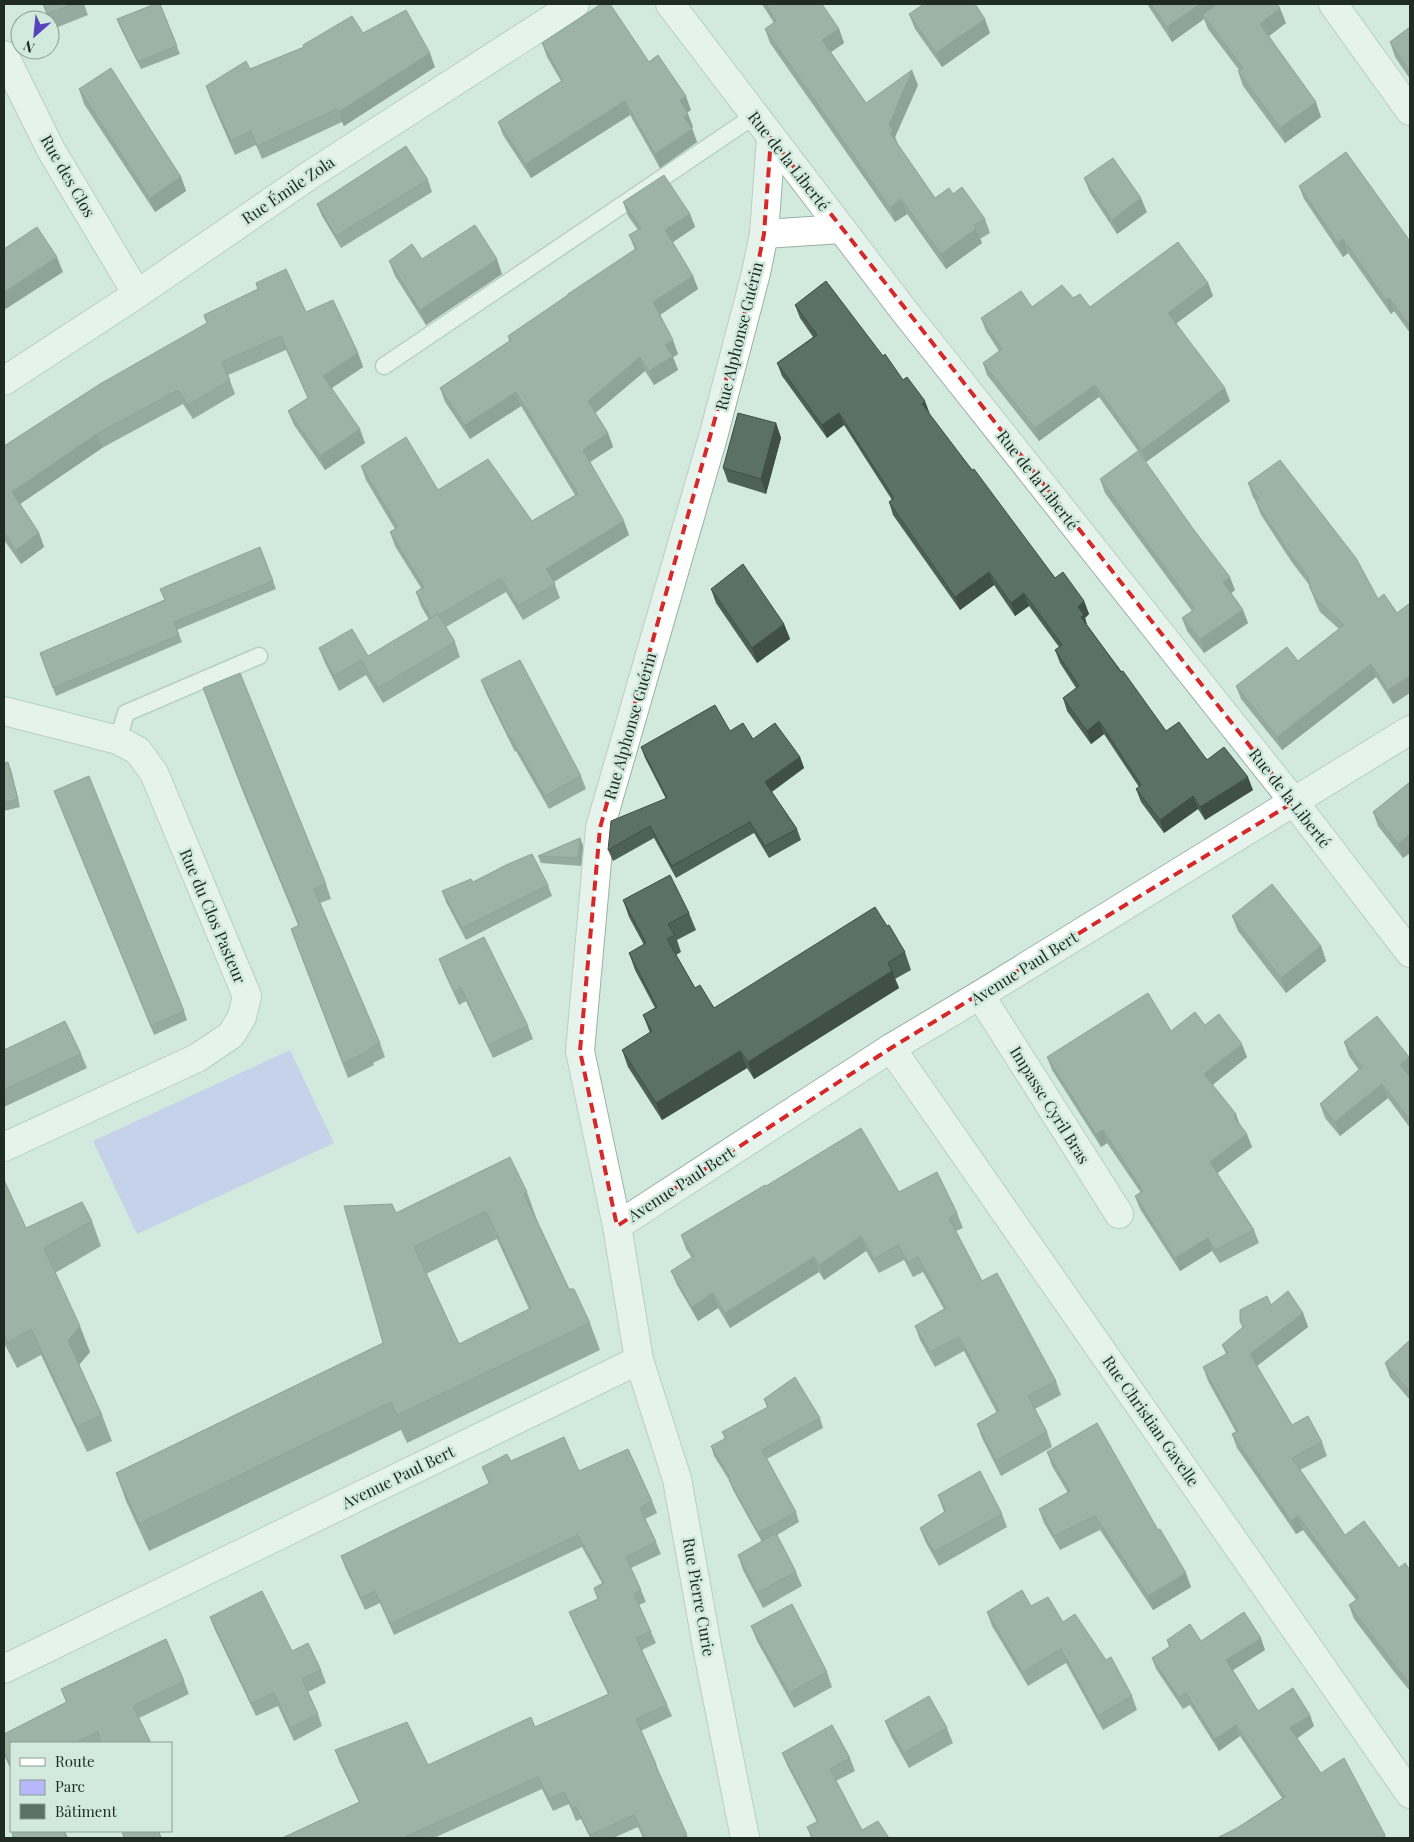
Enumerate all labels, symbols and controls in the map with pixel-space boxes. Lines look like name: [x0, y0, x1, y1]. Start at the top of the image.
north arrow: [10, 10, 60, 60]
text: N: [20, 36, 38, 58]
street label: Rue de la Liberté: [744, 107, 835, 215]
street label: Rue des Clos: [36, 131, 100, 221]
street label: Rue Émile Zola: [237, 151, 338, 228]
street label: Rue Alphonse Guérin: [710, 259, 767, 412]
street label: Rue de la Liberté: [993, 426, 1084, 534]
street label: Rue Alphonse Guérin: [598, 649, 661, 802]
street label: Rue de la Liberté: [1245, 744, 1336, 852]
street label: Rue du Clos Pasteur: [176, 845, 251, 986]
street label: Avenue Paul Bert: [965, 926, 1082, 1010]
street label: Impasse Cyril Bras: [1006, 1042, 1095, 1167]
street label: Avenue Paul Bert: [623, 1141, 738, 1226]
street label: Rue Christian Gavelle: [1098, 1351, 1204, 1490]
street label: Avenue Paul Bert: [337, 1440, 458, 1513]
street label: Rue Pierre Curie: [679, 1536, 720, 1658]
legend: [10, 1742, 172, 1832]
text: Route: [55, 1751, 95, 1771]
text: Parc: [55, 1776, 85, 1796]
text: Bâtiment: [55, 1801, 117, 1821]

